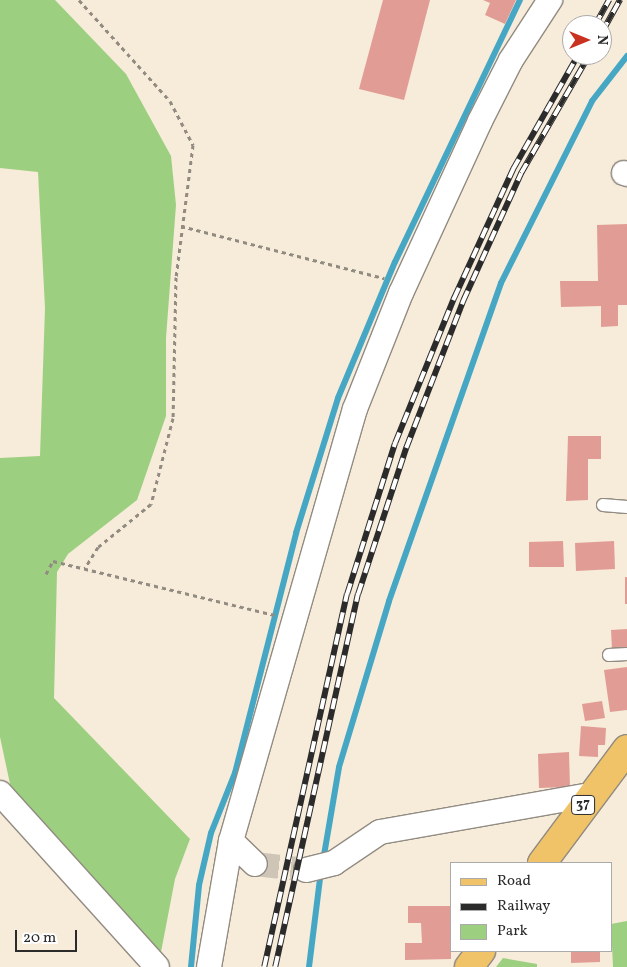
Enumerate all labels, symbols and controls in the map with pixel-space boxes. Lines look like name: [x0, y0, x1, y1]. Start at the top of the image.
north arrow: [562, 15, 612, 65]
text: N: [592, 35, 611, 45]
road number: 37: [570, 794, 596, 816]
legend: [450, 862, 612, 952]
text: Road: [497, 871, 531, 892]
text: Railway: [497, 896, 550, 917]
scale bar: [18, 920, 80, 952]
text: Park: [497, 921, 528, 942]
text: 20 m: [23, 928, 56, 949]

